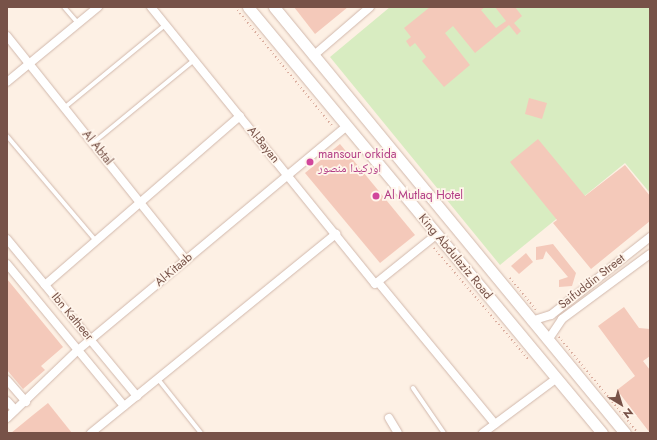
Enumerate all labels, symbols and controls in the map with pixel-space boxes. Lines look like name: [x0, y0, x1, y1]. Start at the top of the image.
street label: Al-Bayan: [244, 124, 282, 166]
street label: Al Abtal: [79, 128, 115, 168]
place label: mansour orkida اوركيدا منصور: [318, 148, 397, 176]
marker: mansour orkida اوركيدا منصور: [305, 157, 315, 167]
place label: Al Mutlaq Hotel: [384, 189, 463, 203]
marker: Al Mutlaq Hotel: [371, 191, 381, 201]
street label: King Abdulaziz Road: [415, 211, 495, 303]
street label: Al-Kitaab: [152, 250, 196, 290]
street label: Saifuddin Street: [556, 252, 628, 312]
street label: Ibn Katheer: [48, 290, 96, 344]
north arrow: [601, 384, 641, 424]
text: N: [620, 404, 637, 422]

